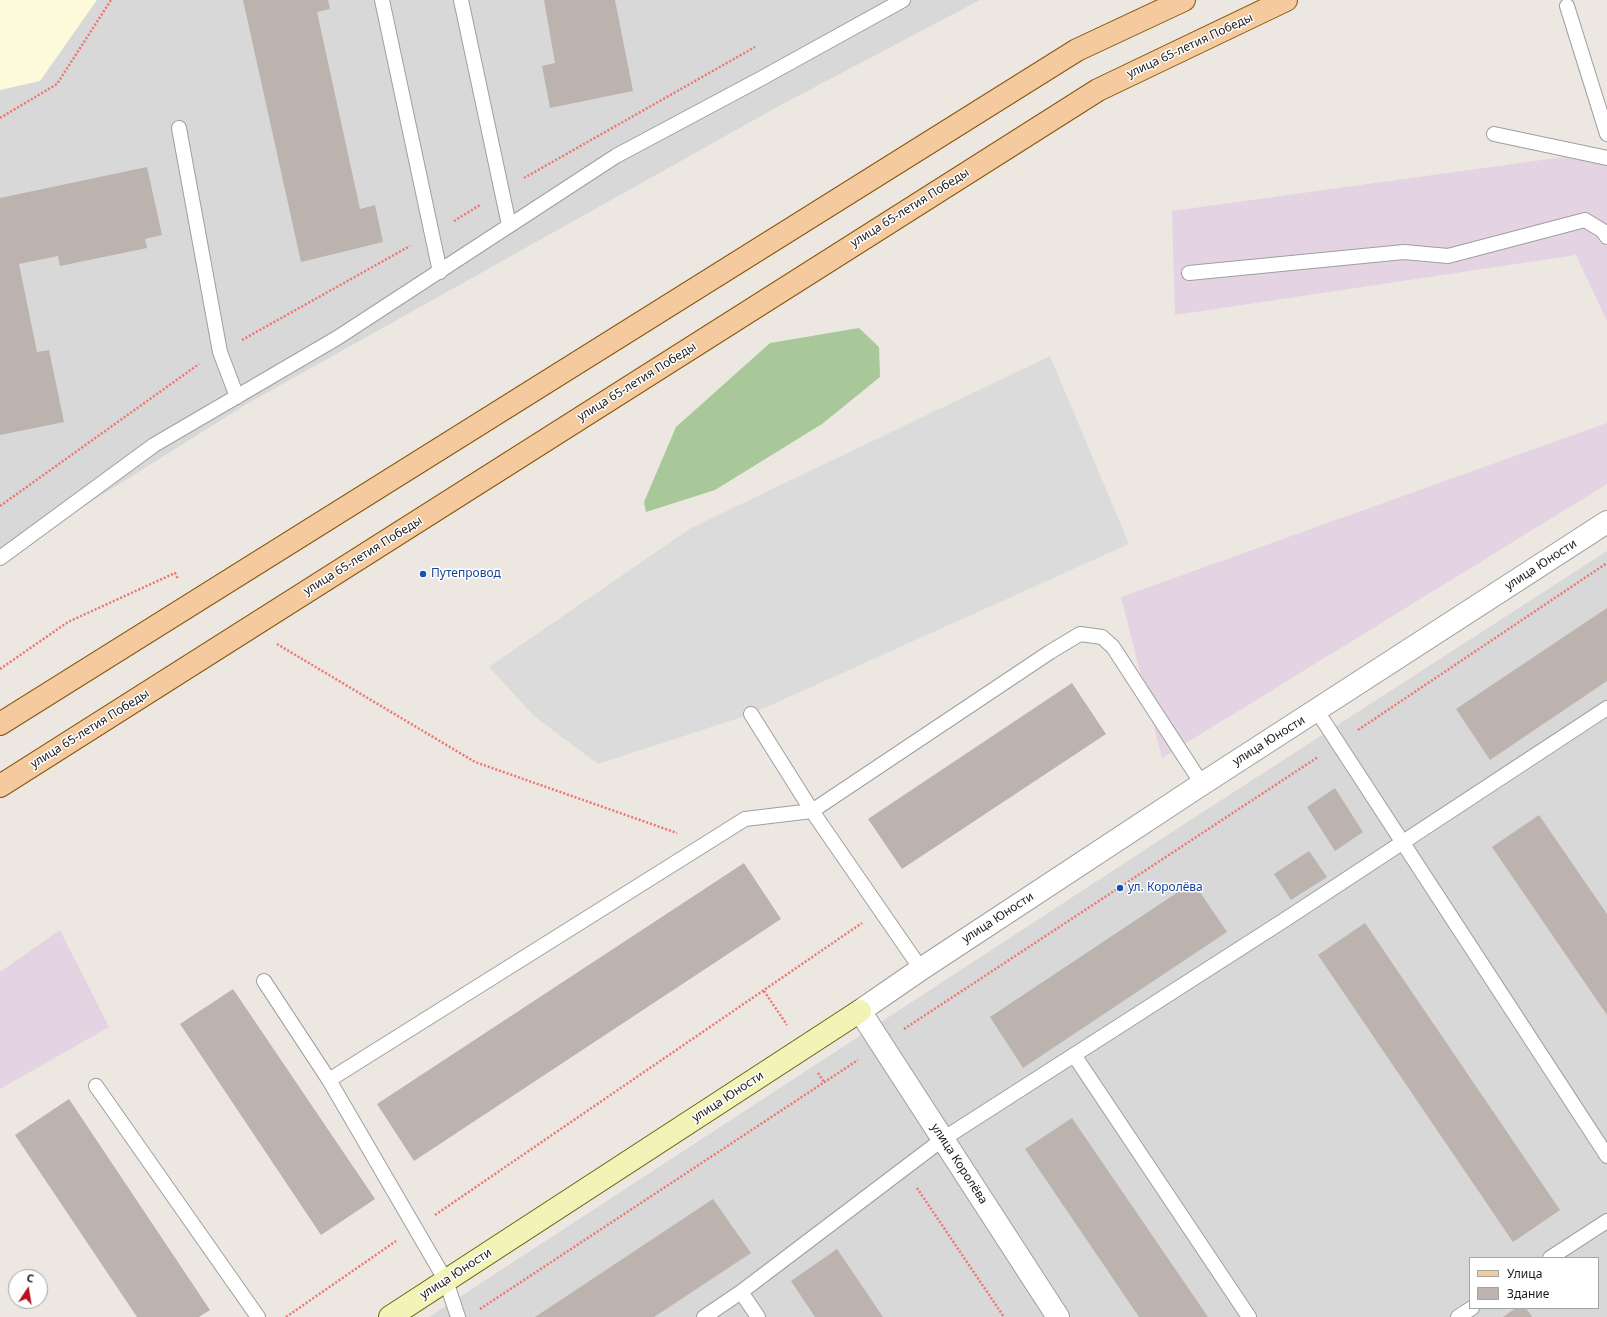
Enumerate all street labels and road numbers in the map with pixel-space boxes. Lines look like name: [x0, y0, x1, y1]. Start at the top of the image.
street label: улица 65-летия Победы: [1125, 10, 1255, 82]
street label: улица 65-летия Победы: [848, 166, 972, 250]
street label: улица 65-летия Победы: [575, 340, 699, 424]
street label: улица 65-летия Победы: [301, 514, 425, 598]
street label: улица Юности: [1502, 536, 1580, 594]
street label: улица 65-летия Победы: [28, 687, 152, 771]
street label: улица Юности: [1230, 713, 1308, 769]
street label: улица Юности: [959, 889, 1037, 947]
street label: улица Юности: [689, 1068, 767, 1126]
street label: улица Королёва: [928, 1121, 990, 1207]
street label: улица Юности: [417, 1245, 495, 1303]

